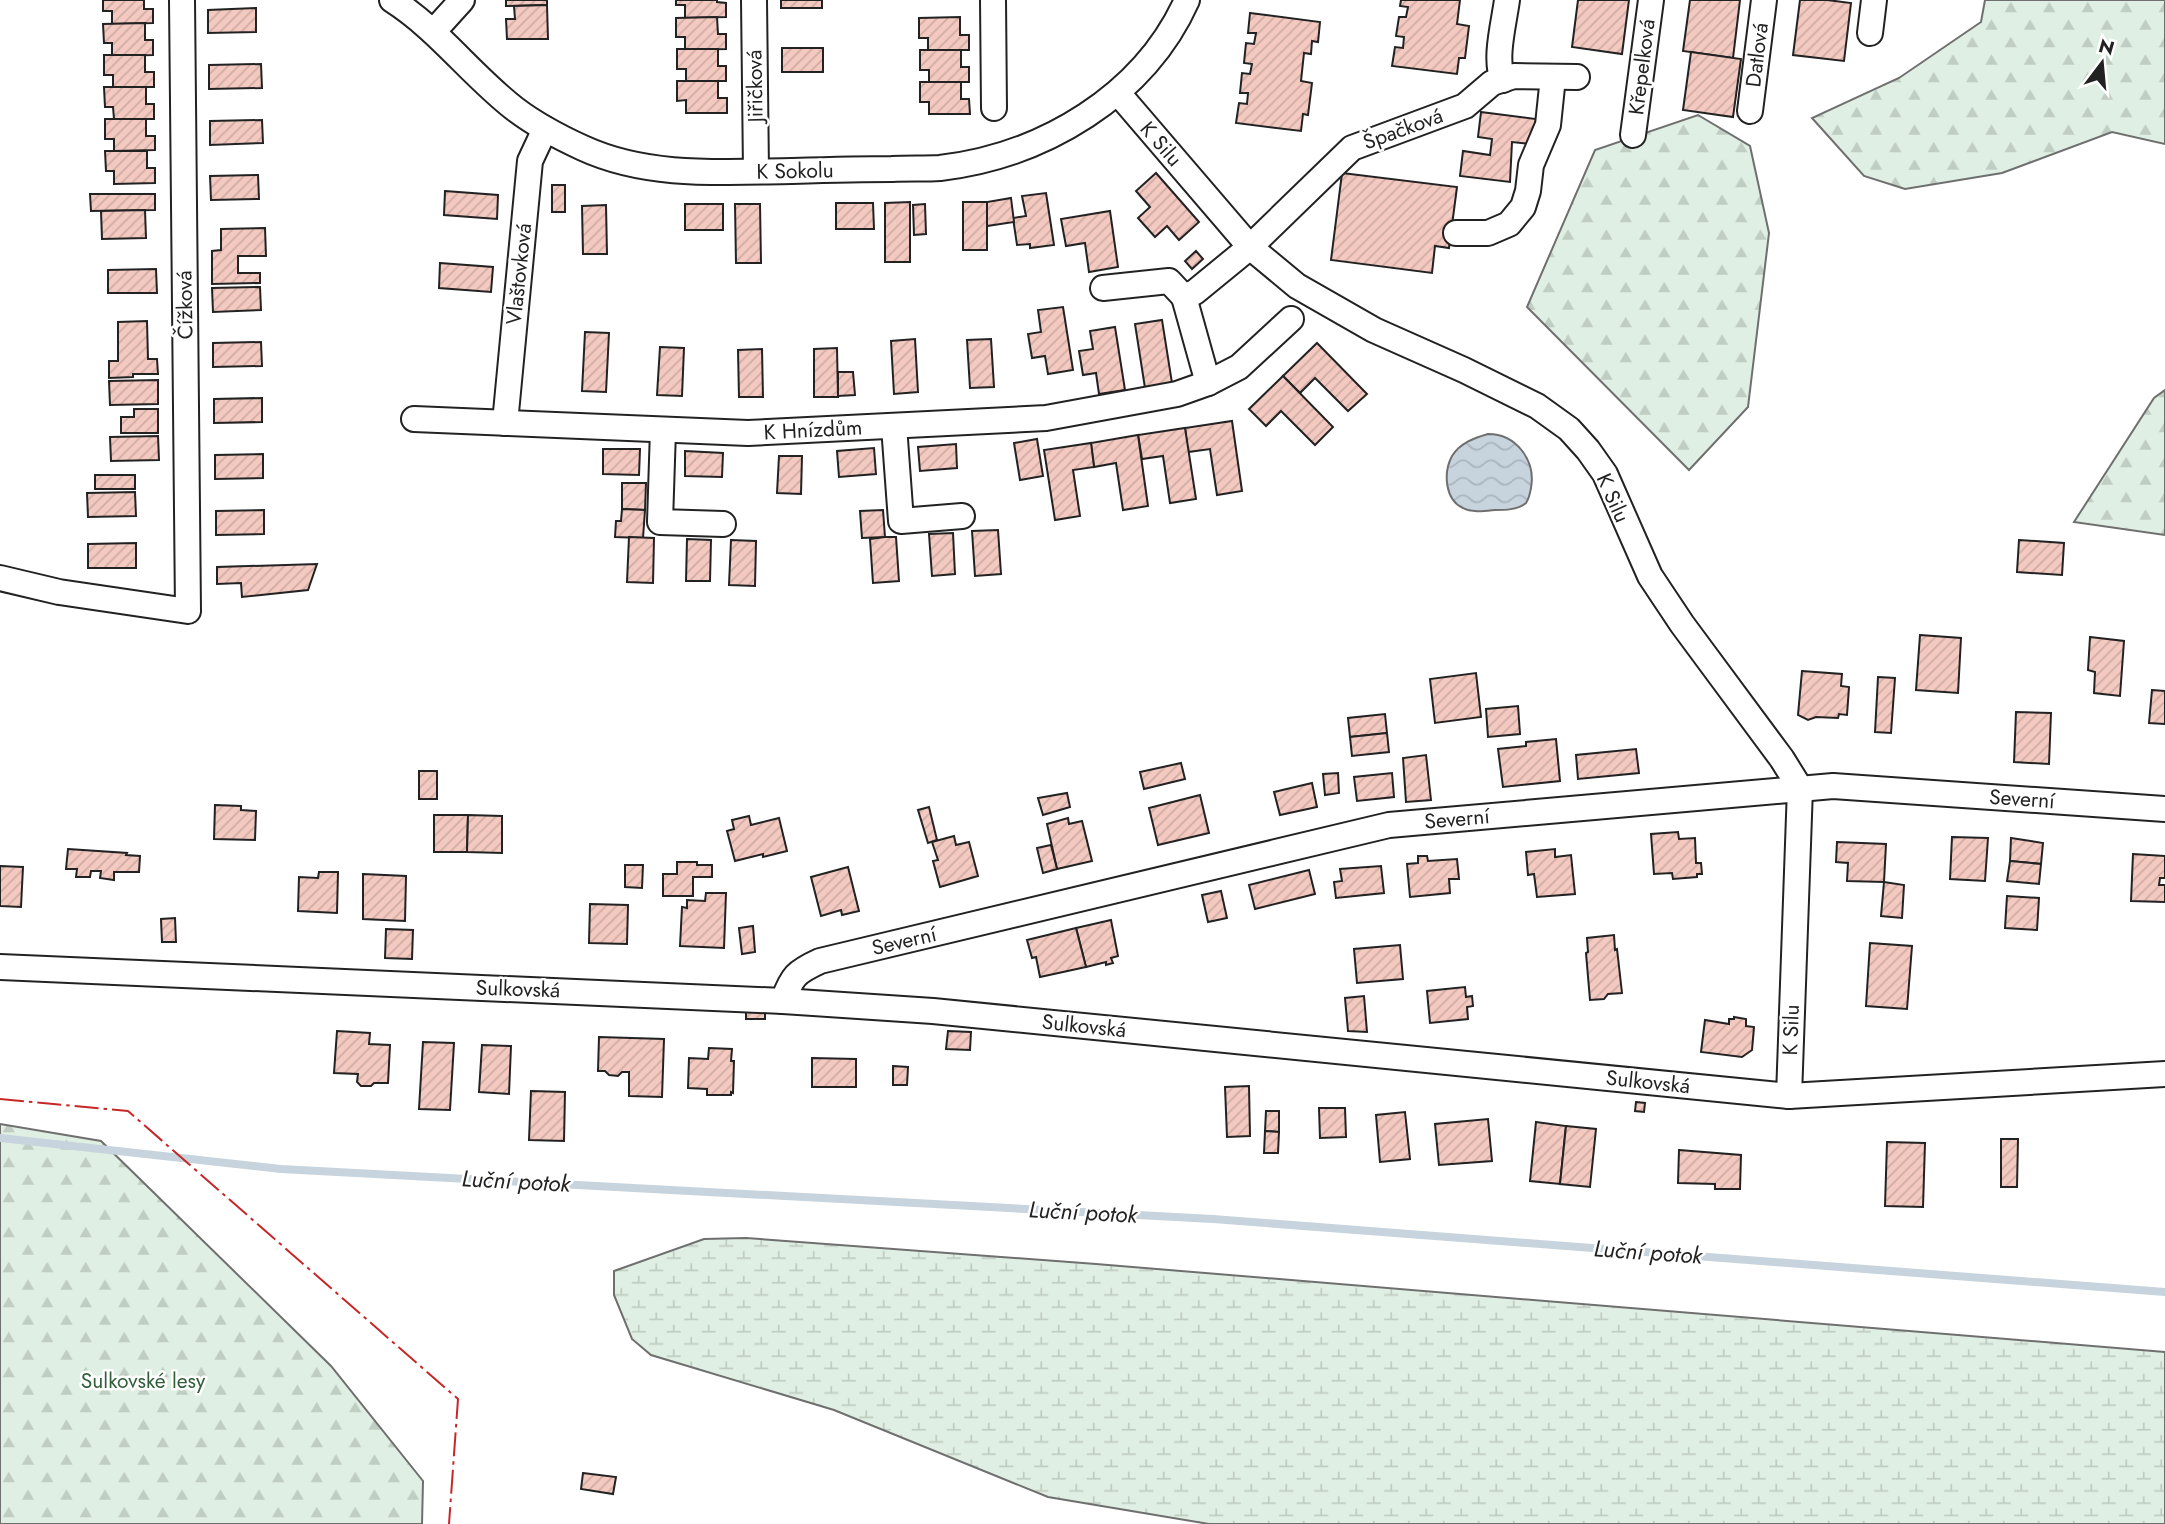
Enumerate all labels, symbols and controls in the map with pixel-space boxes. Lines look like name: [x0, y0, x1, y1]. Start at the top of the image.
street label: Křepelková: [1621, 17, 1663, 117]
street label: Datlová: [1738, 21, 1776, 89]
north arrow: [2067, 28, 2137, 98]
text: N: [2096, 32, 2118, 62]
street label: Jiřičková: [739, 49, 771, 126]
street label: Špačková: [1359, 101, 1447, 157]
street label: K Silu: [1133, 115, 1189, 173]
street label: K Sokolu: [756, 155, 834, 187]
street label: Vlaštovková: [499, 222, 539, 326]
street label: Čížková: [169, 270, 201, 340]
street label: K Hnízdům: [763, 412, 863, 448]
street label: K Silu: [1589, 469, 1637, 527]
street label: Severní: [1988, 782, 2057, 816]
street label: Severní: [1423, 801, 1492, 837]
street label: Severní: [869, 919, 941, 963]
street label: Sulkovská: [475, 973, 561, 1005]
street label: K Silu: [1775, 1004, 1807, 1056]
street label: Sulkovská: [1040, 1007, 1128, 1045]
street label: Sulkovská: [1604, 1063, 1692, 1101]
water label: Luční potok: [461, 1161, 572, 1201]
water label: Luční potok: [1028, 1192, 1139, 1232]
water label: Luční potok: [1593, 1231, 1705, 1273]
park label: Sulkovské lesy: [81, 1366, 206, 1396]

